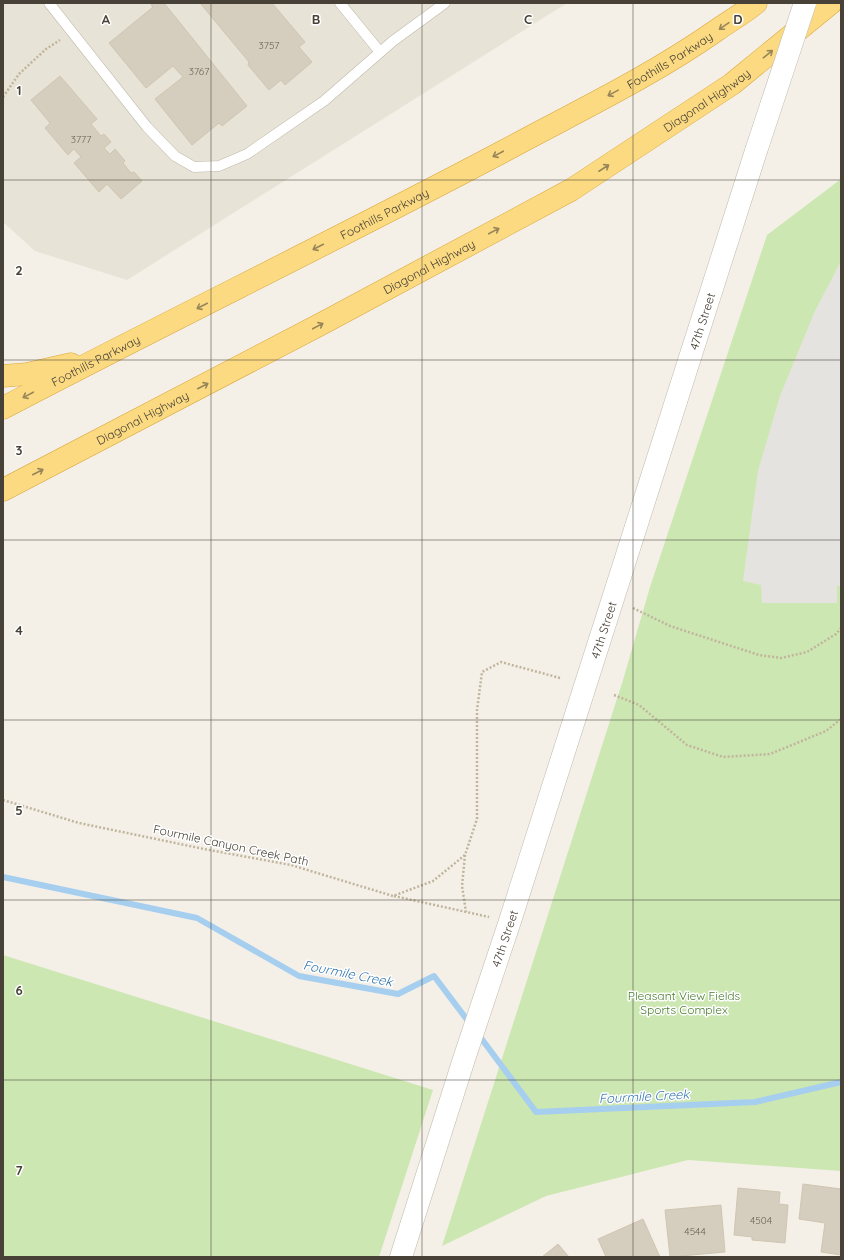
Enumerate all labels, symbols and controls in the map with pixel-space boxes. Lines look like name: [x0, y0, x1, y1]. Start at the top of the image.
text: A: [102, 11, 111, 27]
text: B: [312, 11, 320, 27]
text: C: [524, 11, 532, 27]
text: D: [733, 11, 743, 27]
one-way arrow: [719, 22, 730, 30]
street label: Foothills Parkway: [624, 28, 715, 92]
house number: 3757: [259, 39, 279, 52]
one-way arrow: [762, 50, 773, 59]
house number: 3767: [189, 65, 209, 78]
street label: Diagonal Highway: [660, 65, 753, 135]
text: 1: [16, 82, 22, 98]
one-way arrow: [607, 90, 619, 97]
house number: 3777: [71, 133, 91, 146]
one-way arrow: [492, 150, 504, 158]
one-way arrow: [598, 164, 609, 172]
street label: Foothills Parkway: [337, 184, 431, 242]
one-way arrow: [488, 227, 500, 234]
street label: Diagonal Highway: [380, 236, 477, 297]
one-way arrow: [312, 244, 324, 251]
text: 2: [15, 262, 23, 278]
street label: 47th Street: [686, 291, 718, 352]
one-way arrow: [197, 303, 209, 310]
one-way arrow: [312, 322, 324, 329]
street label: Foothills Parkway: [48, 331, 142, 389]
one-way arrow: [196, 382, 208, 389]
street label: Diagonal Highway: [94, 387, 191, 448]
one-way arrow: [22, 392, 34, 399]
text: 3: [16, 442, 23, 458]
one-way arrow: [31, 467, 43, 475]
street label: 47th Street: [587, 599, 619, 660]
text: 4: [15, 622, 23, 638]
text: 5: [15, 802, 23, 818]
street label: Fourmile Canyon Creek Path: [152, 821, 310, 869]
street label: 47th Street: [488, 908, 521, 969]
water label: Fourmile Creek: [302, 956, 395, 990]
text: 6: [15, 982, 23, 998]
park label: Pleasant View Fields Sports Complex: [628, 988, 741, 1017]
water label: Fourmile Creek: [598, 1086, 691, 1106]
text: 7: [15, 1162, 23, 1178]
house number: 4504: [750, 1214, 772, 1227]
house number: 4544: [684, 1225, 706, 1238]

